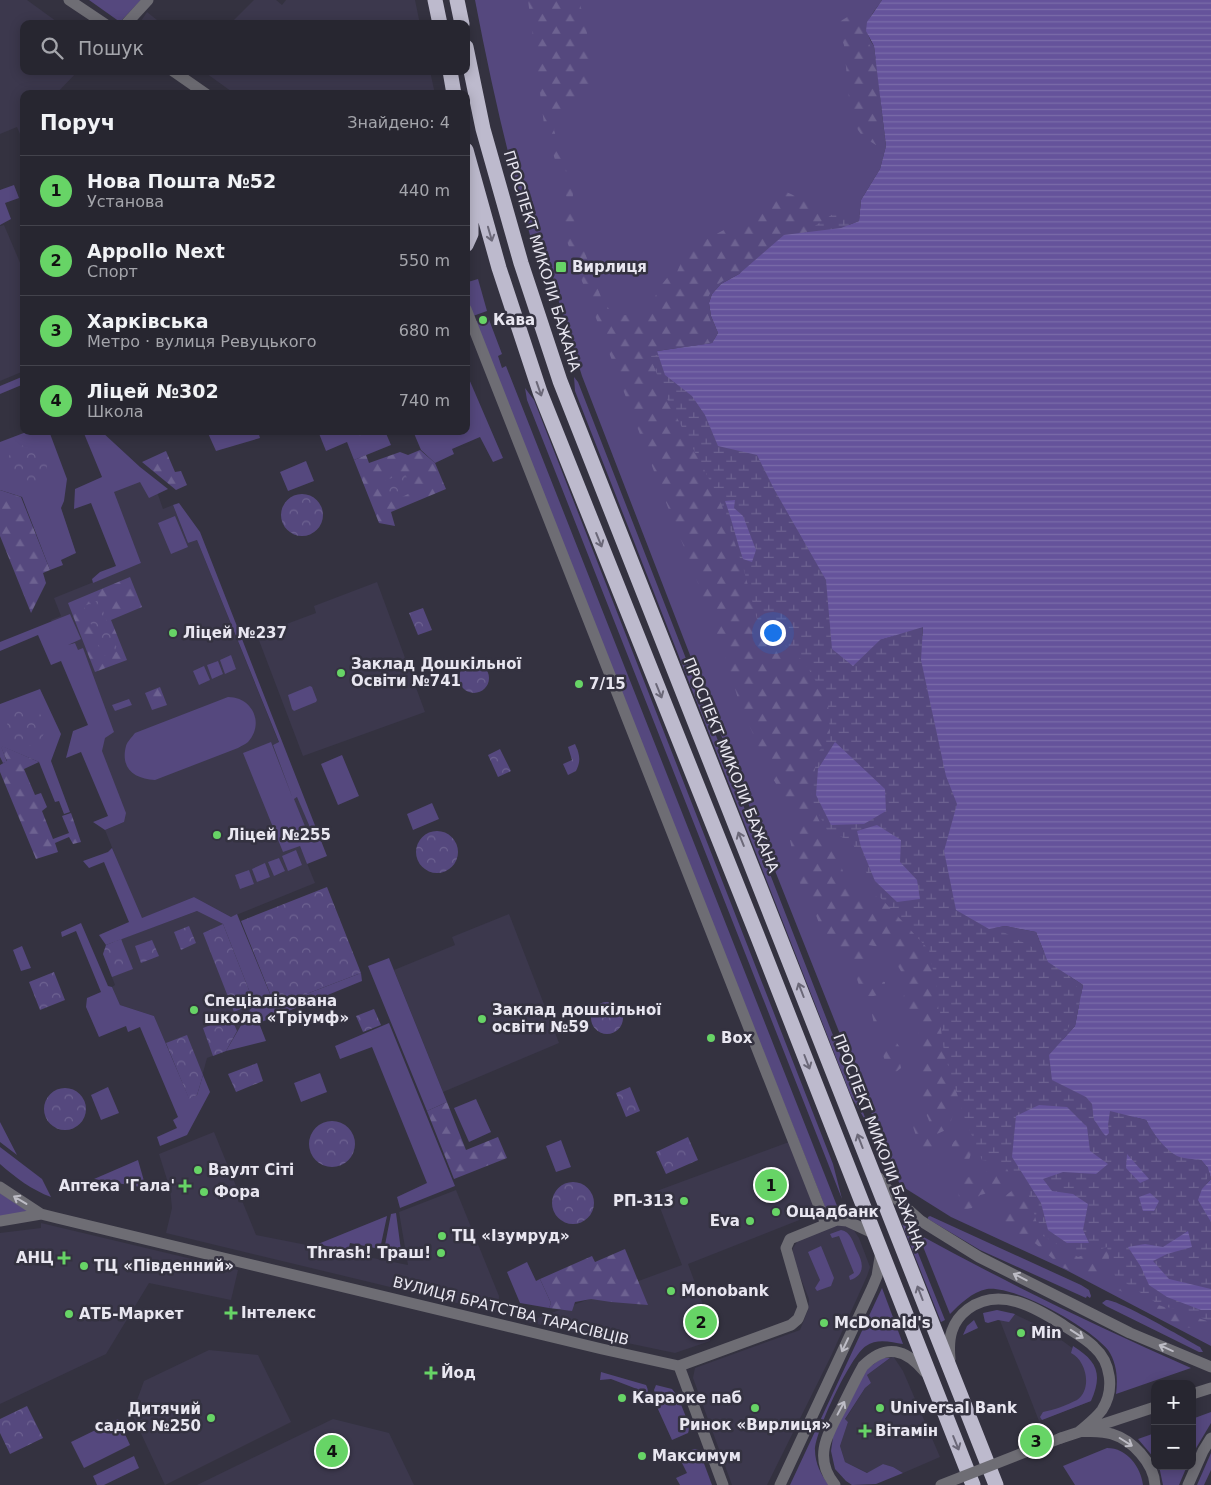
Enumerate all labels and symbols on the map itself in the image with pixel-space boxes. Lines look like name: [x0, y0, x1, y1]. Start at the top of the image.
street label: ПРОСПЕКТ МИКОЛИ БАЖАНА: [500, 148, 584, 374]
one-way arrow: [485, 226, 495, 242]
place label: Вирлиця: [572, 258, 647, 276]
marker: Вирлиця: [554, 260, 568, 274]
place label: Кава: [493, 311, 535, 329]
marker: Кава: [477, 314, 489, 326]
one-way arrow: [535, 381, 544, 396]
one-way arrow: [595, 532, 604, 547]
your location: [760, 620, 786, 646]
place label: Ліцей №237: [183, 624, 287, 642]
marker: Ліцей №237: [167, 627, 179, 639]
place label: Заклад Дошкільної Освіти №741: [351, 655, 522, 690]
street label: ПРОСПЕКТ МИКОЛИ БАЖАНА: [680, 655, 783, 876]
marker: Заклад Дошкільної Освіти №741: [335, 667, 347, 679]
place label: 7/15: [589, 675, 626, 693]
marker: 7/15: [573, 678, 585, 690]
one-way arrow: [655, 683, 665, 698]
place label: Ліцей №255: [227, 826, 331, 844]
marker: Ліцей №255: [211, 829, 223, 841]
one-way arrow: [736, 832, 745, 847]
one-way arrow: [796, 983, 805, 998]
place label: Спеціалізована школа «Тріумф»: [204, 992, 349, 1027]
place label: Заклад дошкільної освіти №59: [492, 1001, 661, 1036]
marker: Спеціалізована школа «Тріумф»: [188, 1004, 200, 1016]
marker: Заклад дошкільної освіти №59: [476, 1013, 488, 1025]
place label: Box: [721, 1029, 753, 1047]
street label: ПРОСПЕКТ МИКОЛИ БАЖАНА: [829, 1031, 929, 1253]
marker: Box: [705, 1032, 717, 1044]
one-way arrow: [803, 1054, 812, 1069]
one-way arrow: [855, 1134, 864, 1150]
place label: Ваулт Сіті: [208, 1161, 294, 1179]
marker: Ваулт Сіті: [192, 1164, 204, 1176]
pin: 1: [755, 1166, 787, 1204]
place label: Аптека 'Гала': [59, 1177, 175, 1195]
marker: Аптека 'Гала': [179, 1180, 191, 1192]
place label: Фора: [214, 1183, 260, 1201]
marker: Фора: [198, 1186, 210, 1198]
place label: РП-313: [613, 1192, 674, 1210]
one-way arrow: [14, 1195, 28, 1205]
marker: РП-313: [678, 1195, 690, 1207]
place label: Ощадбанк: [786, 1203, 879, 1221]
marker: Ощадбанк: [770, 1206, 782, 1218]
place label: Eva: [710, 1212, 740, 1230]
marker: Eva: [744, 1215, 756, 1227]
place label: ТЦ «Ізумруд»: [452, 1227, 570, 1245]
marker: ТЦ «Ізумруд»: [436, 1230, 448, 1242]
place label: Thrash! Траш!: [307, 1244, 431, 1262]
marker: Thrash! Траш!: [435, 1247, 447, 1259]
place label: АНЦ: [16, 1249, 54, 1267]
marker: АНЦ: [58, 1252, 70, 1264]
place label: ТЦ «Південний»: [94, 1257, 234, 1275]
marker: ТЦ «Південний»: [78, 1260, 90, 1272]
one-way arrow: [1013, 1272, 1028, 1281]
street label: ВУЛИЦЯ БРАТСТВА ТАРАСІВЦІВ: [391, 1273, 631, 1349]
place label: Monobank: [681, 1282, 770, 1300]
marker: Monobank: [665, 1285, 677, 1297]
one-way arrow: [914, 1286, 924, 1301]
pin: 2: [685, 1303, 717, 1341]
place label: Інтелекс: [241, 1304, 316, 1322]
place label: АТБ-Маркет: [79, 1305, 184, 1323]
marker: Інтелекс: [225, 1307, 237, 1319]
marker: АТБ-Маркет: [63, 1308, 75, 1320]
place label: McDonald's: [834, 1314, 931, 1332]
marker: McDonald's: [818, 1317, 830, 1329]
place label: Min: [1031, 1324, 1062, 1342]
marker: Min: [1015, 1327, 1027, 1339]
one-way arrow: [1069, 1329, 1083, 1339]
one-way arrow: [840, 1337, 850, 1352]
one-way arrow: [1159, 1343, 1174, 1353]
place label: Йод: [441, 1363, 476, 1382]
marker: Йод: [425, 1367, 437, 1379]
place label: Караоке паб: [632, 1389, 742, 1407]
marker: Караоке паб: [616, 1392, 628, 1404]
place label: Universal Bank: [890, 1399, 1018, 1417]
place label: Дитячий садок №250: [95, 1400, 201, 1435]
one-way arrow: [836, 1401, 846, 1416]
marker: Ринок «Вирлиця»: [749, 1402, 761, 1414]
marker: Universal Bank: [874, 1402, 886, 1414]
marker: Дитячий садок №250: [205, 1412, 217, 1424]
place label: Ринок «Вирлиця»: [679, 1416, 831, 1434]
place label: Вітамін: [875, 1422, 938, 1440]
pin: 3: [1020, 1422, 1052, 1460]
marker: Вітамін: [859, 1425, 871, 1437]
pin: 4: [316, 1432, 348, 1470]
one-way arrow: [952, 1435, 962, 1450]
one-way arrow: [1119, 1438, 1133, 1448]
place label: Максимум: [652, 1447, 741, 1465]
marker: Максимум: [636, 1450, 648, 1462]

